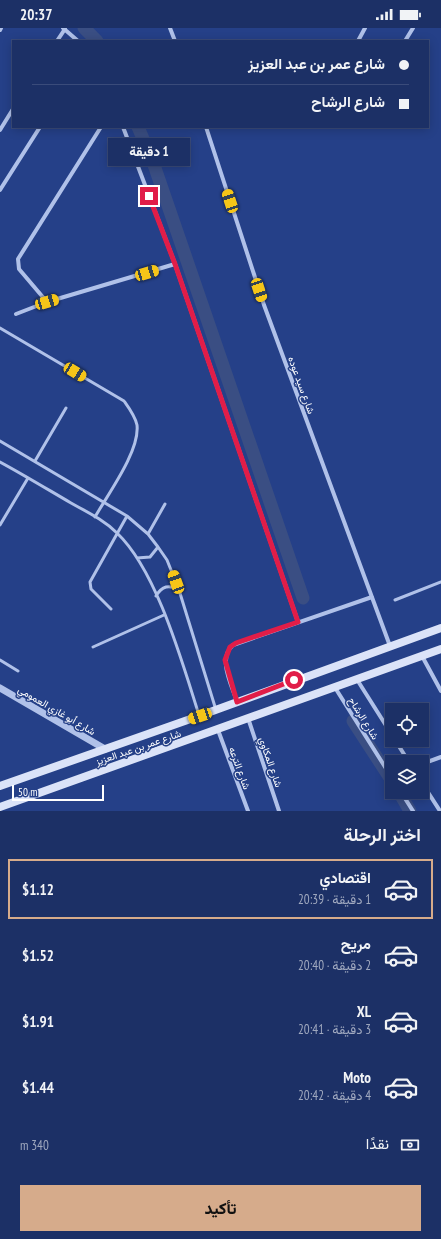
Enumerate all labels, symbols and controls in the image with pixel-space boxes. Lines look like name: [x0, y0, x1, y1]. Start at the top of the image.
text: 20:37: [20, 5, 52, 24]
text: شارع عمر بن عبد العزيز: [248, 54, 385, 73]
text: شارع الرشاح: [311, 92, 385, 111]
callout: 1 دقيقة: [108, 138, 190, 166]
text: 1 دقيقة: [129, 143, 169, 160]
route end: [140, 187, 158, 205]
car: [221, 188, 239, 214]
car: [134, 264, 160, 282]
car: [250, 277, 268, 303]
car: [34, 293, 60, 311]
street label: شارع سيد عوده: [285, 355, 318, 416]
car: [62, 361, 88, 383]
car: [166, 569, 186, 595]
route start: [285, 671, 303, 689]
street label: شارع أبو غازي العمومي: [15, 683, 98, 740]
street label: شارع الرشاح: [345, 695, 382, 742]
map controls: [385, 703, 429, 799]
button: locate: [385, 703, 429, 747]
car: [187, 706, 213, 726]
street label: شارع عمر بن عبد العزيز: [93, 727, 183, 769]
street label: شارع المكاوي: [254, 735, 285, 790]
street label: شارع الترعه: [226, 745, 253, 791]
button: layers: [385, 755, 429, 799]
scale bar: [12, 783, 104, 802]
text: 50 m: [18, 785, 37, 799]
text: اختر الرحلة: [343, 823, 421, 846]
text: اقتصادي: [319, 868, 371, 887]
icon: car: [383, 871, 419, 907]
text: $1.12: [22, 880, 54, 899]
text: 1 دقيقة · 20:39: [298, 891, 371, 908]
text: مريح: [341, 934, 371, 953]
icon: car: [383, 937, 419, 973]
text: $1.52: [22, 946, 54, 965]
text: 2 دقيقة · 20:40: [298, 957, 371, 974]
text: XL: [357, 1002, 371, 1021]
icon: car: [383, 1003, 419, 1039]
text: $1.91: [22, 1012, 54, 1031]
text: 3 دقيقة · 20:41: [298, 1021, 371, 1038]
text: Moto: [343, 1068, 371, 1087]
icon: car: [383, 1069, 419, 1105]
text: $1.44: [22, 1078, 54, 1097]
text: 4 دقيقة · 20:42: [298, 1087, 371, 1104]
text: نقدًا: [366, 1134, 389, 1153]
icon: cash: [399, 1134, 421, 1156]
text: 340 m: [20, 1137, 49, 1154]
button: تأكيد: [20, 1185, 421, 1231]

